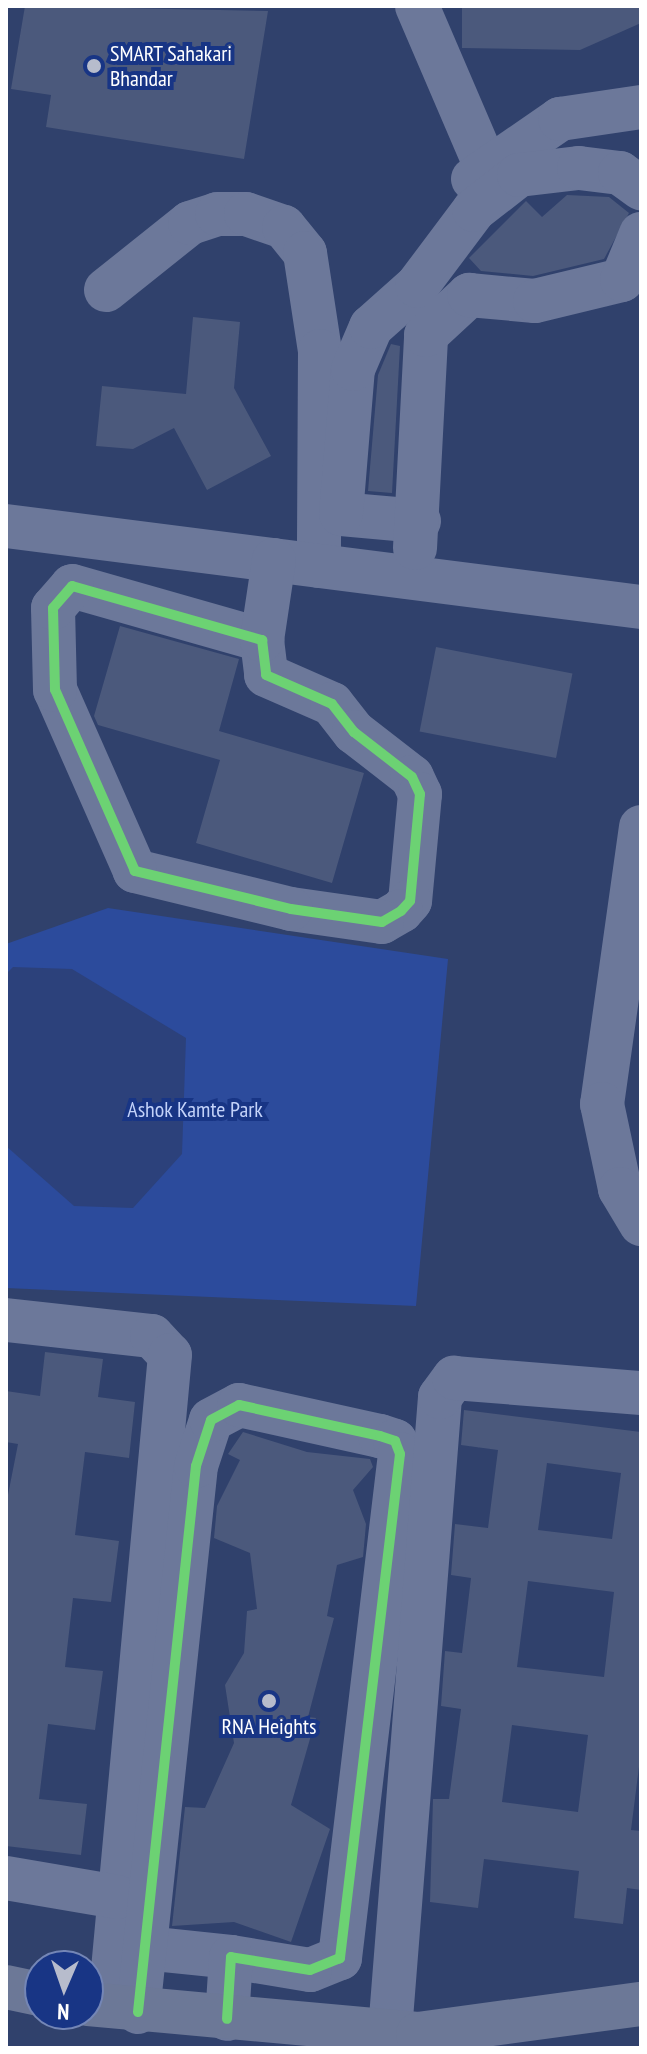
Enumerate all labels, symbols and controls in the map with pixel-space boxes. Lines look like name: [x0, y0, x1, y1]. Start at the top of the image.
place label: SMART Sahakari Bhandar: [110, 40, 233, 92]
marker: SMART Sahakari Bhandar: [85, 57, 103, 75]
park label: Ashok Kamte Park: [127, 1097, 263, 1123]
marker: RNA Heights: [260, 1692, 278, 1710]
place label: RNA Heights: [221, 1714, 317, 1740]
north arrow: [24, 1950, 104, 2030]
text: N: [57, 1998, 70, 2026]

